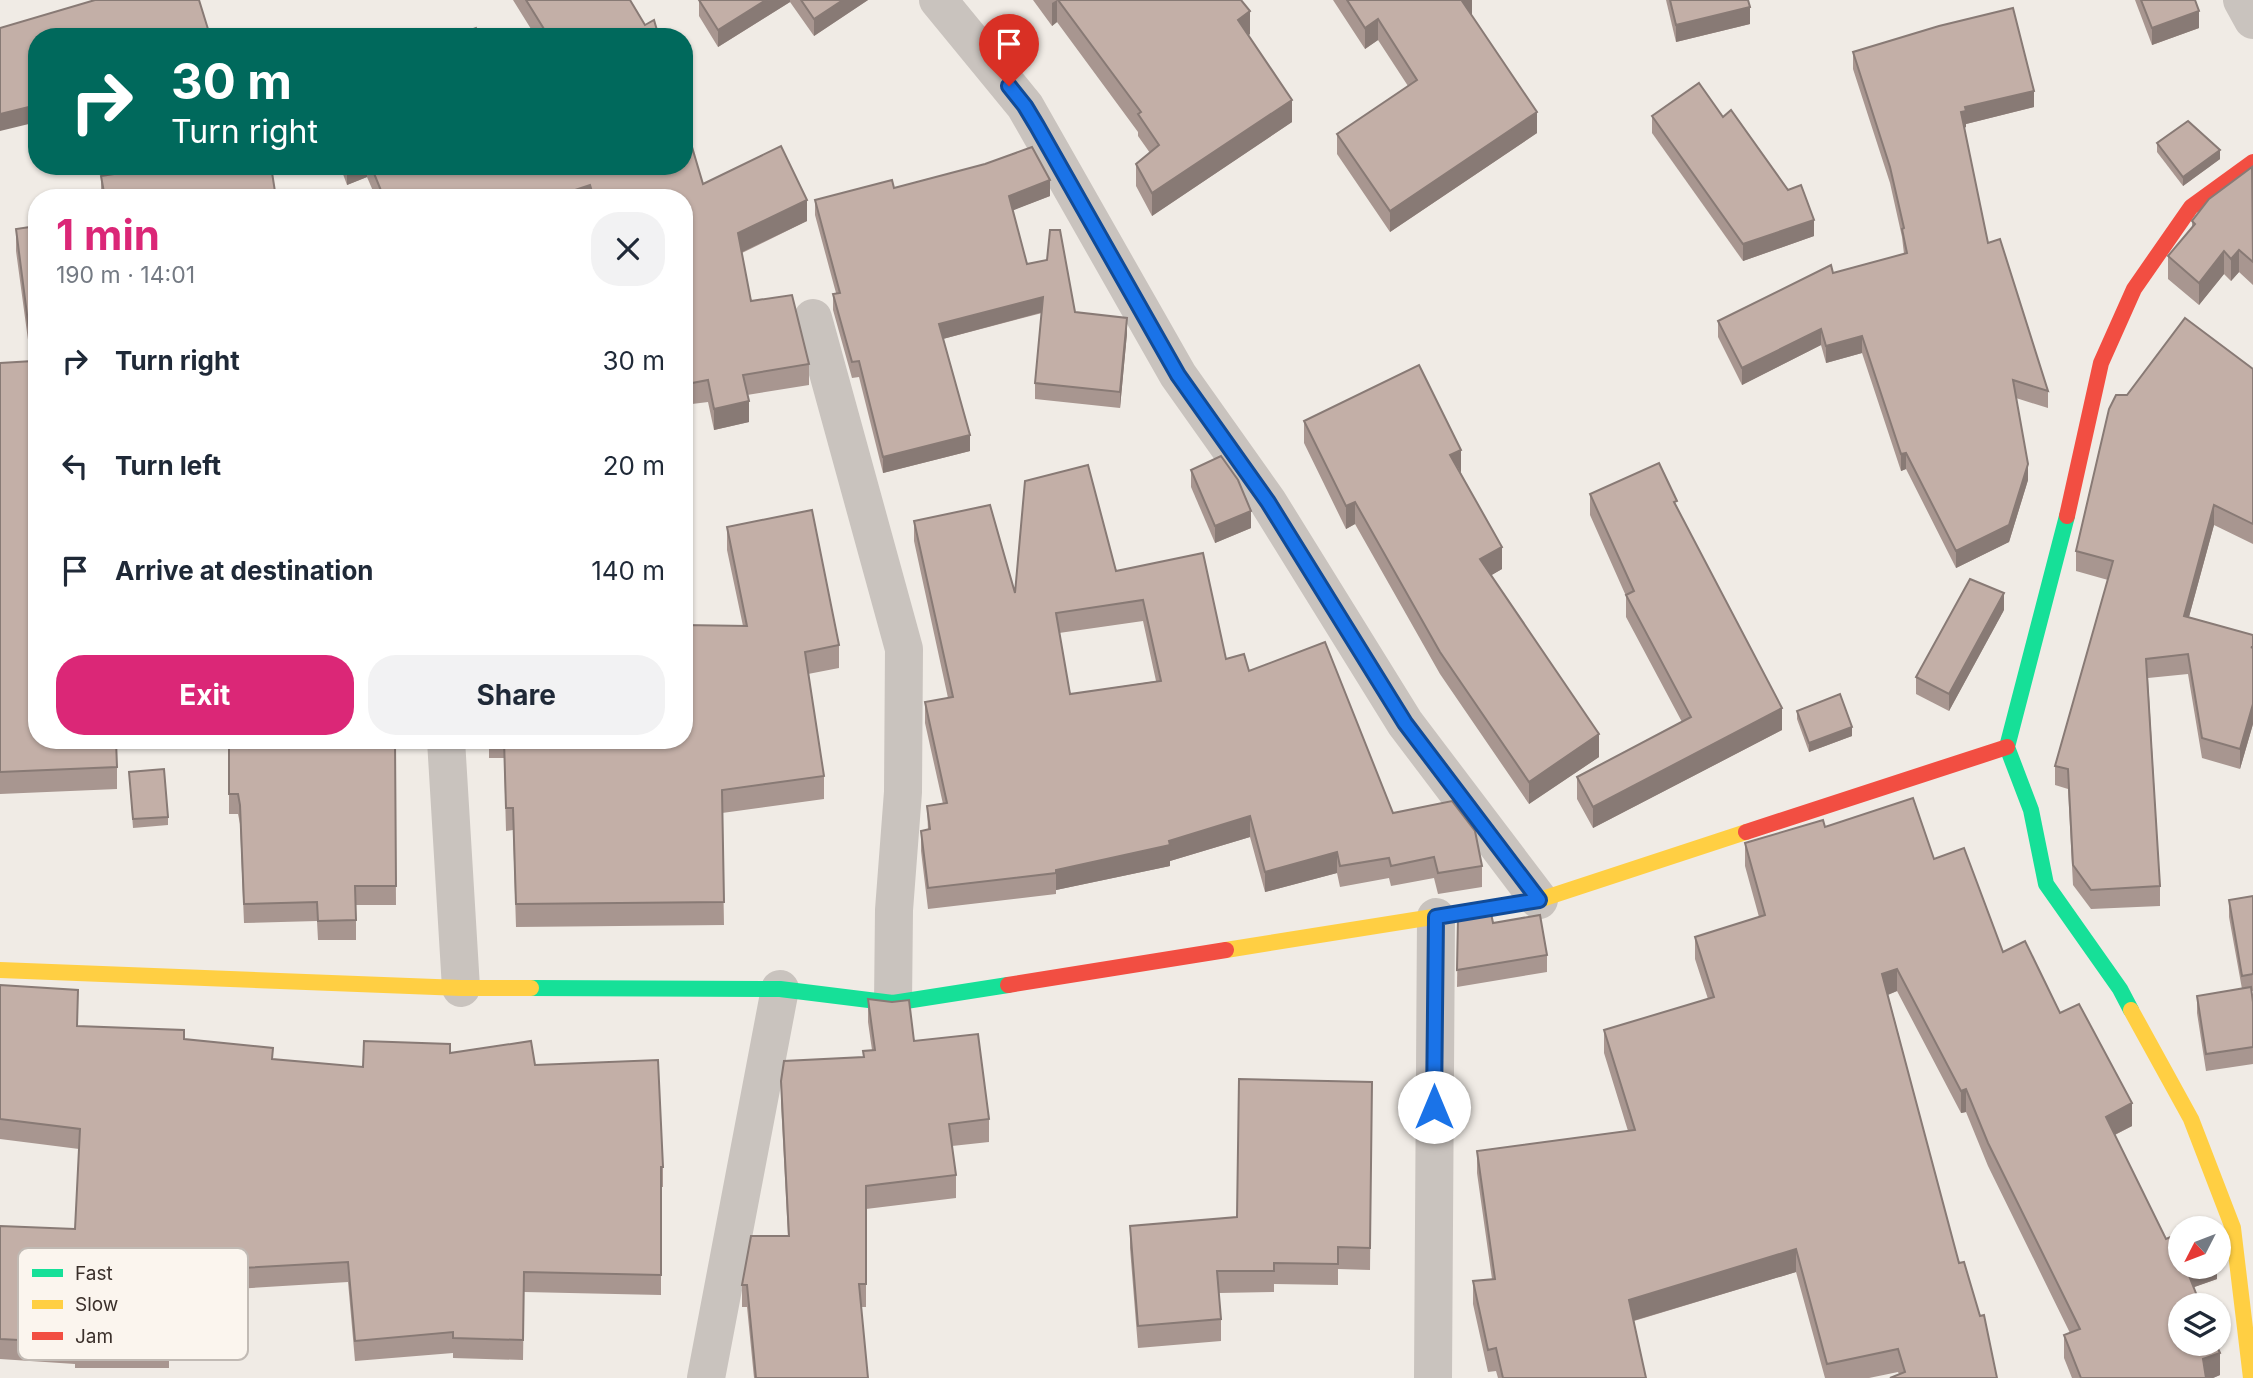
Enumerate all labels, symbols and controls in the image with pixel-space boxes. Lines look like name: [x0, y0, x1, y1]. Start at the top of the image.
pin: [979, 14, 1039, 86]
icon: arrive: [990, 25, 1028, 63]
text: 30 m: [171, 52, 292, 111]
icon: right: [56, 56, 147, 147]
text: Turn right: [171, 112, 318, 151]
text: 1 min: [56, 209, 160, 260]
button: close: [591, 212, 665, 286]
text: 190 m · 14:01: [56, 261, 195, 289]
icon: right: [56, 342, 94, 380]
text: Turn right: [115, 345, 240, 376]
text: 30 m: [602, 345, 665, 376]
icon: left: [56, 447, 94, 485]
text: Turn left: [115, 450, 221, 481]
text: 20 m: [603, 450, 665, 481]
icon: arrive: [56, 552, 94, 590]
text: Arrive at destination: [115, 555, 374, 586]
text: 140 m: [591, 555, 665, 586]
button: Exit: [56, 655, 354, 735]
button: Share: [368, 655, 665, 735]
position arrow: [1397, 1070, 1471, 1144]
north arrow: [2168, 1216, 2231, 1279]
map controls: [2168, 1216, 2231, 1356]
legend: [18, 1248, 248, 1360]
text: Fast: [75, 1262, 113, 1285]
text: Slow: [75, 1293, 118, 1316]
button: layers: [2168, 1293, 2231, 1356]
text: Jam: [75, 1325, 113, 1348]

